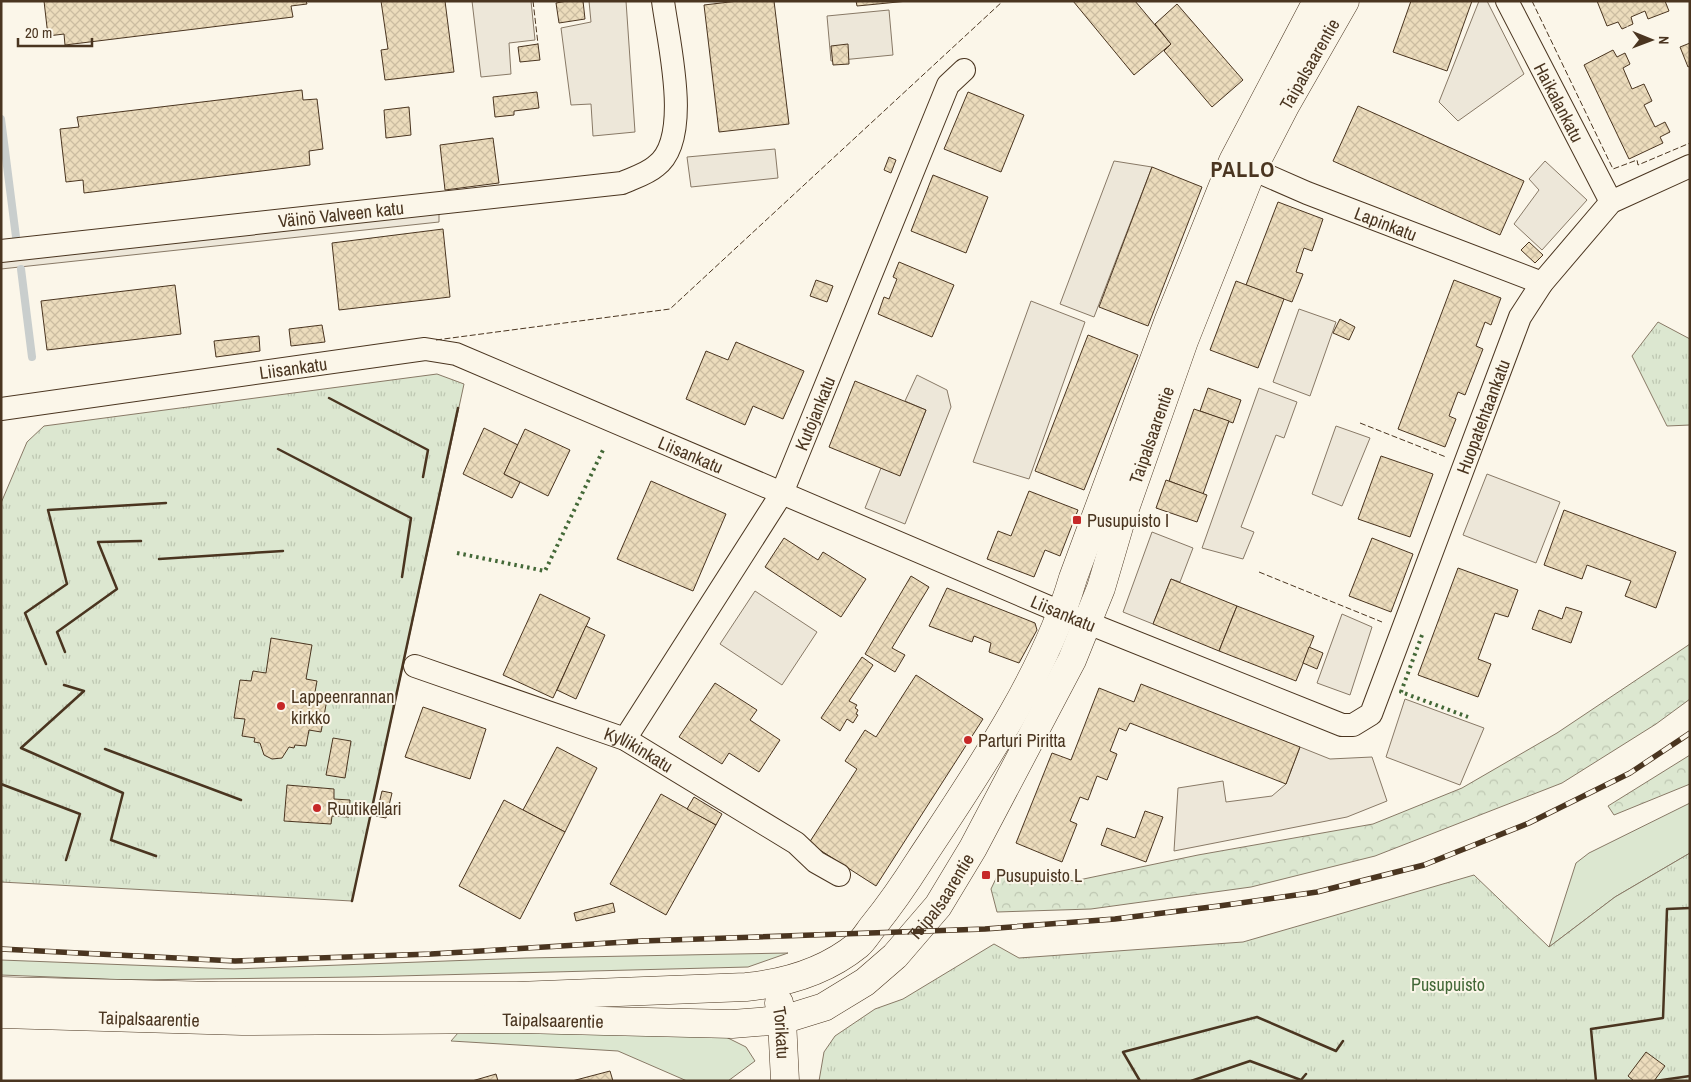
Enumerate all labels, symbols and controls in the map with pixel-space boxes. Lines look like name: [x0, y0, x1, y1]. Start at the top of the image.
street label: Taipalsaarentie: [1273, 14, 1345, 114]
scale bar: [18, 15, 91, 47]
north arrow: [1626, 15, 1676, 65]
text: 20 m: [25, 22, 52, 43]
text: N: [1655, 36, 1673, 45]
street label: Haikalankatu: [1528, 58, 1590, 146]
district label: PALLO: [1211, 154, 1275, 184]
street label: Väinö Valveen katu: [277, 194, 405, 233]
street label: Lapinkatu: [1351, 200, 1421, 247]
street label: Liisankatu: [258, 351, 329, 385]
street label: Huopatehtaankatu: [1450, 356, 1516, 477]
street label: Kutojankatu: [788, 372, 841, 454]
street label: Taipalsaarentie: [1122, 383, 1180, 487]
street label: Liisankatu: [655, 429, 727, 479]
place label: Pusupuisto I: [1087, 508, 1169, 533]
marker: Pusupuisto I: [1071, 514, 1083, 526]
street label: Liisankatu: [1027, 588, 1100, 637]
place label: Lappeenrannan kirkko: [291, 684, 394, 730]
marker: Lappeenrannan kirkko: [275, 700, 287, 712]
street label: Kyllikinkatu: [601, 720, 678, 778]
place label: Parturi Piritta: [978, 728, 1066, 753]
marker: Parturi Piritta: [962, 734, 974, 746]
place label: Ruutikellari: [327, 796, 402, 821]
marker: Ruutikellari: [311, 802, 323, 814]
street label: Taipalsaarentie: [901, 848, 980, 946]
place label: Pusupuisto L: [996, 863, 1082, 888]
marker: Pusupuisto L: [980, 869, 992, 881]
park label: Pusupuisto: [1411, 972, 1485, 997]
street label: Taipalsaarentie: [98, 1004, 200, 1032]
street label: Torikatu: [767, 1004, 796, 1060]
street label: Taipalsaarentie: [502, 1006, 604, 1033]

